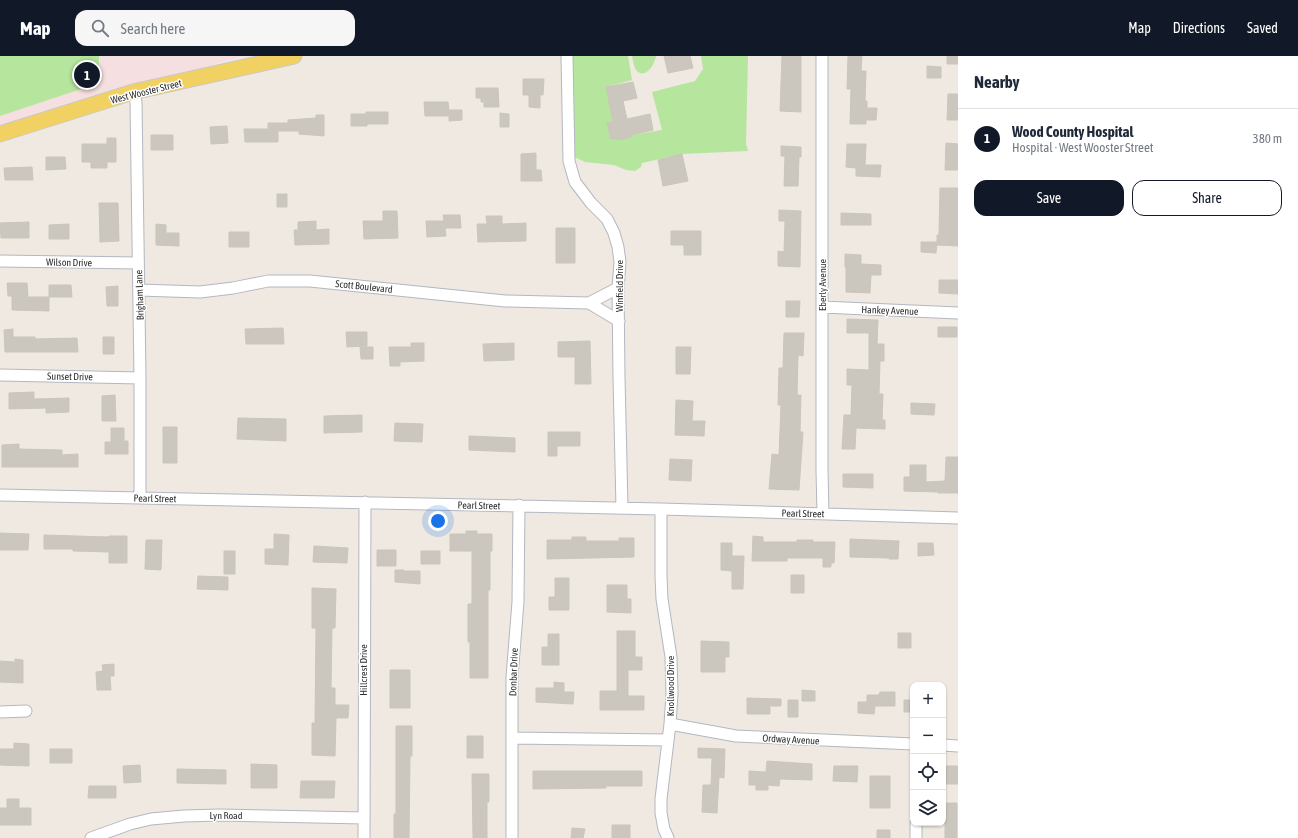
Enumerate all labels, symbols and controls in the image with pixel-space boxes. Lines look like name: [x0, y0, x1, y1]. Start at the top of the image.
search box: [75, 10, 355, 46]
text: Map: [20, 17, 51, 39]
icon: search: [89, 17, 111, 39]
text: Search here: [121, 20, 185, 37]
text: Map: [1128, 20, 1151, 36]
text: Directions: [1173, 20, 1225, 36]
text: Saved: [1247, 20, 1278, 36]
pin: 1: [74, 60, 100, 90]
text: Nearby: [974, 72, 1020, 92]
street label: West Wooster Street: [110, 77, 183, 106]
text: Wood County Hospital: [1012, 123, 1133, 140]
text: 1: [984, 131, 990, 146]
text: 380 m: [1253, 131, 1282, 146]
text: Hospital · West Wooster Street: [1012, 140, 1154, 155]
button: Save: [974, 180, 1124, 216]
button: Share: [1132, 180, 1282, 216]
street label: Wilson Drive: [46, 257, 93, 268]
street label: Eberly Avenue: [817, 258, 828, 311]
street label: Winfield Drive: [614, 260, 625, 312]
street label: Brigham Lane: [133, 269, 146, 320]
street label: Scott Boulevard: [335, 278, 393, 295]
street label: Hankey Avenue: [861, 304, 919, 317]
street label: Sunset Drive: [47, 371, 93, 382]
street label: Pearl Street: [133, 493, 177, 504]
street label: Pearl Street: [457, 500, 501, 511]
street label: Pearl Street: [781, 508, 825, 519]
your location: [428, 511, 448, 531]
street label: Hillcrest Drive: [358, 644, 369, 696]
street label: Donbar Drive: [507, 647, 520, 696]
street label: Knollwood Drive: [665, 655, 676, 716]
map controls: [910, 682, 946, 826]
button: +: [910, 682, 946, 718]
button: −: [910, 718, 946, 754]
street label: Ordway Avenue: [762, 733, 820, 747]
button: locate: [910, 754, 946, 790]
button: layers: [910, 790, 946, 826]
street label: Lyn Road: [210, 810, 243, 821]

